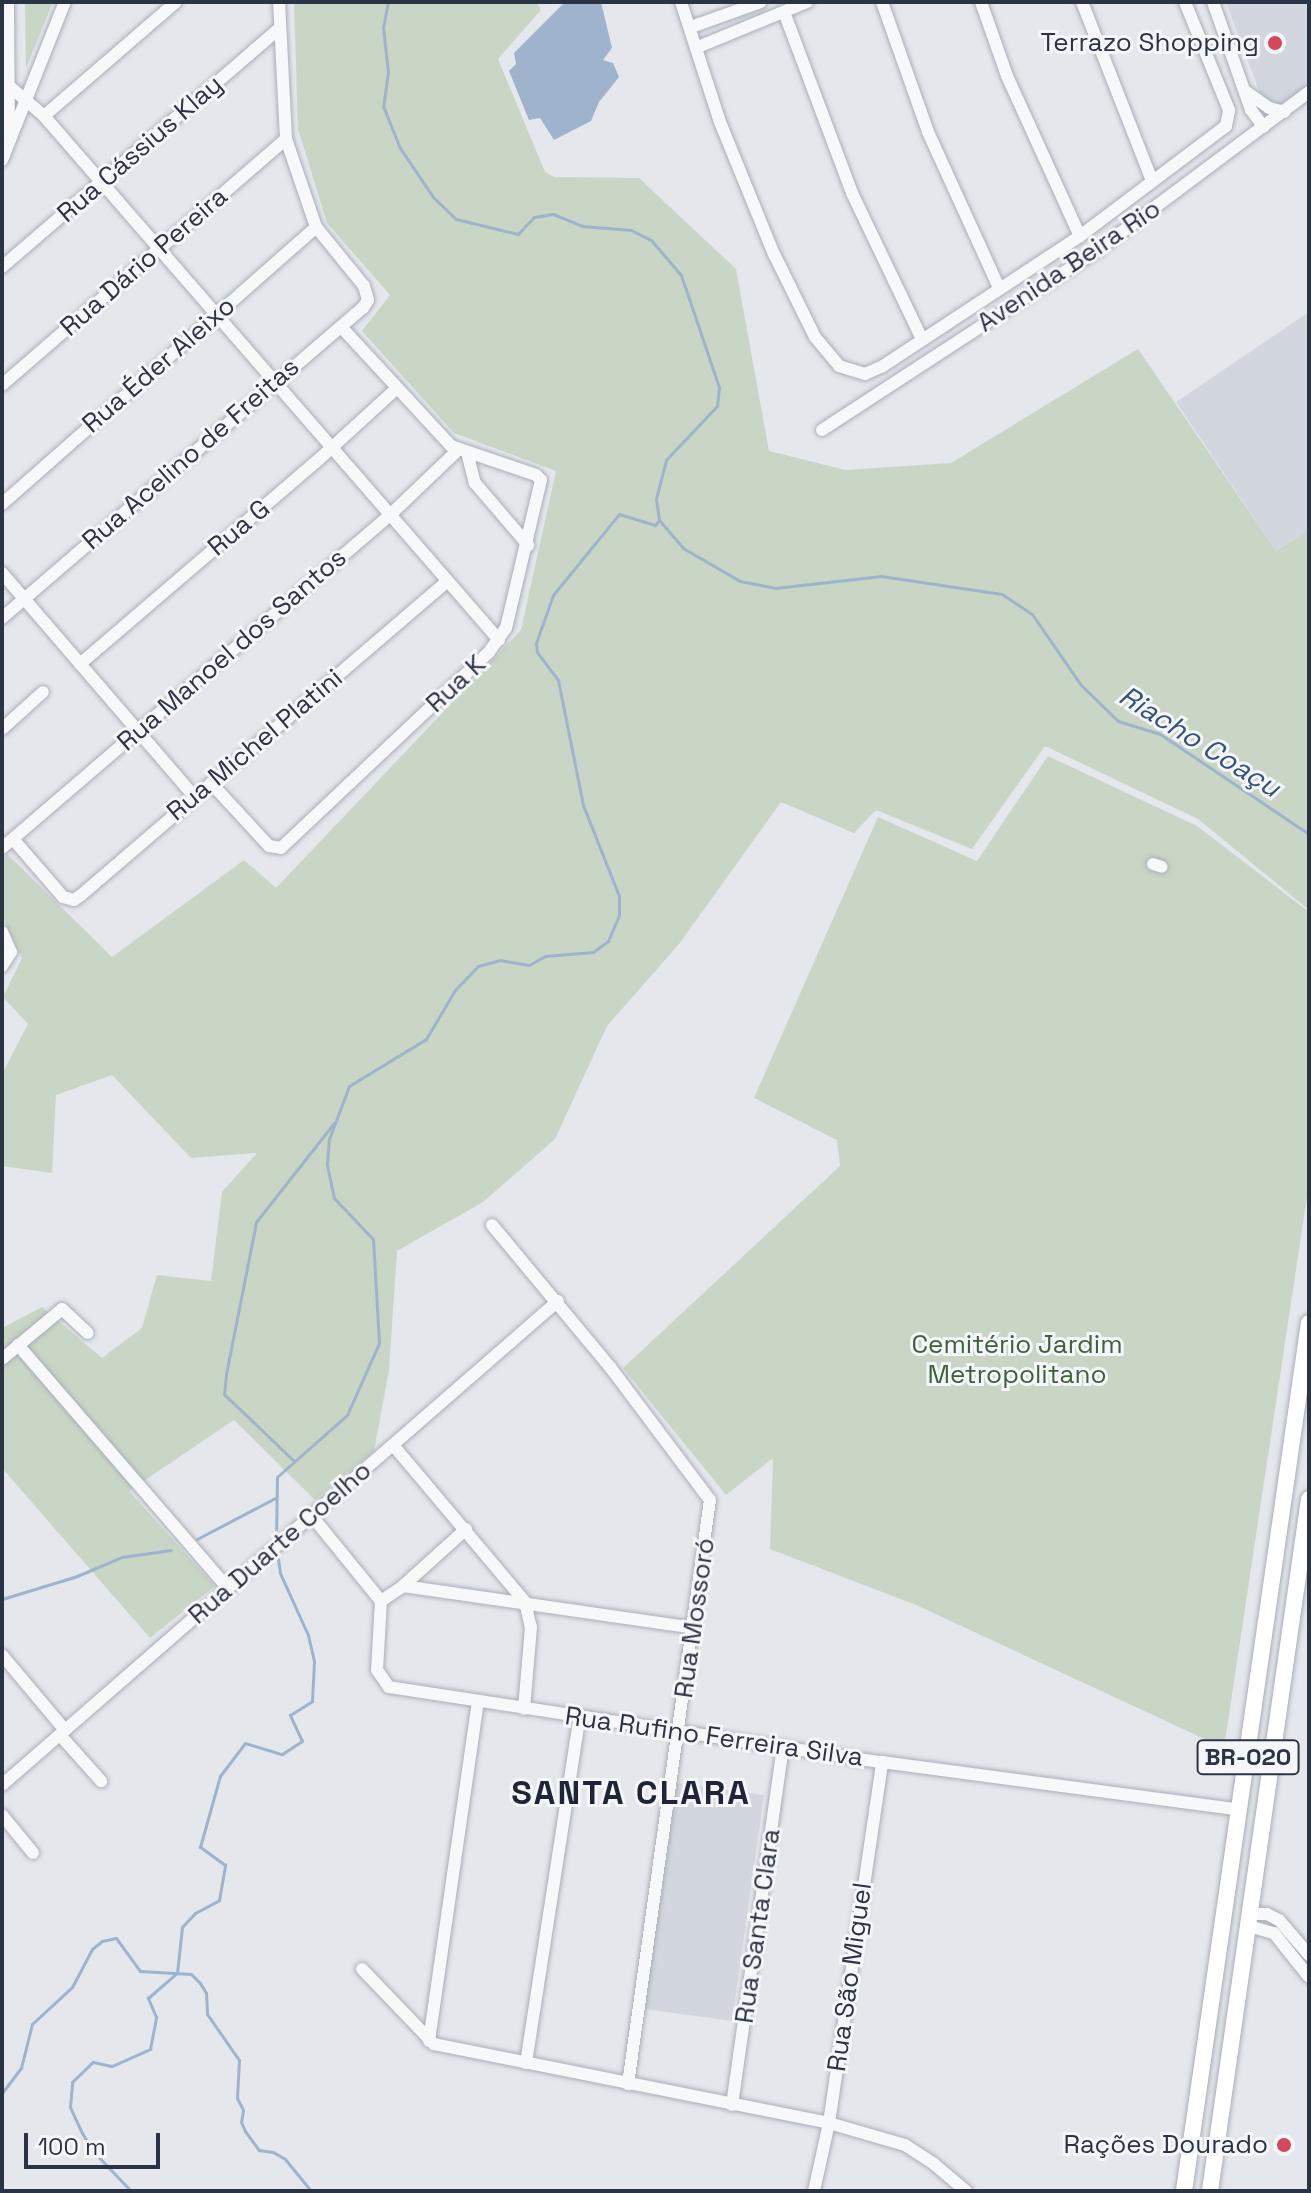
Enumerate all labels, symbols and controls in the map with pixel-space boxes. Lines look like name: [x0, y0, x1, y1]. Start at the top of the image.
place label: Terrazo Shopping: [1041, 27, 1259, 59]
marker: Terrazo Shopping: [1266, 34, 1284, 52]
street label: Rua Cássius Klay: [51, 69, 229, 229]
street label: Rua Dário Pereira: [54, 181, 234, 343]
street label: Avenida Beira Rio: [971, 193, 1167, 339]
street label: Rua Éder Aleixo: [76, 290, 242, 440]
street label: Rua Acelino de Freitas: [76, 351, 306, 557]
street label: Rua G: [202, 493, 276, 563]
street label: Rua Manoel dos Santos: [111, 542, 353, 758]
street label: Rua K: [420, 649, 492, 719]
street label: Rua Michel Platini: [161, 663, 349, 827]
water label: Riacho Coaçu: [1113, 678, 1287, 804]
park label: Cemitério Jardim Metropolitano: [911, 1329, 1123, 1390]
street label: Rua Duarte Coelho: [182, 1455, 378, 1631]
street label: Rua Mossoró: [668, 1536, 722, 1700]
street label: Rua Rufino Ferreira Silva: [563, 1701, 865, 1773]
road number: BR-020: [1196, 1737, 1300, 1777]
district label: SANTA CLARA: [511, 1773, 751, 1813]
street label: Rua Santa Clara: [729, 1827, 787, 2025]
street label: Rua São Miguel: [821, 1881, 879, 2073]
scale bar: [28, 2117, 164, 2167]
place label: Rações Dourado: [1064, 2129, 1268, 2161]
text: 100 m: [38, 2131, 106, 2162]
marker: Rações Dourado: [1275, 2136, 1293, 2154]

